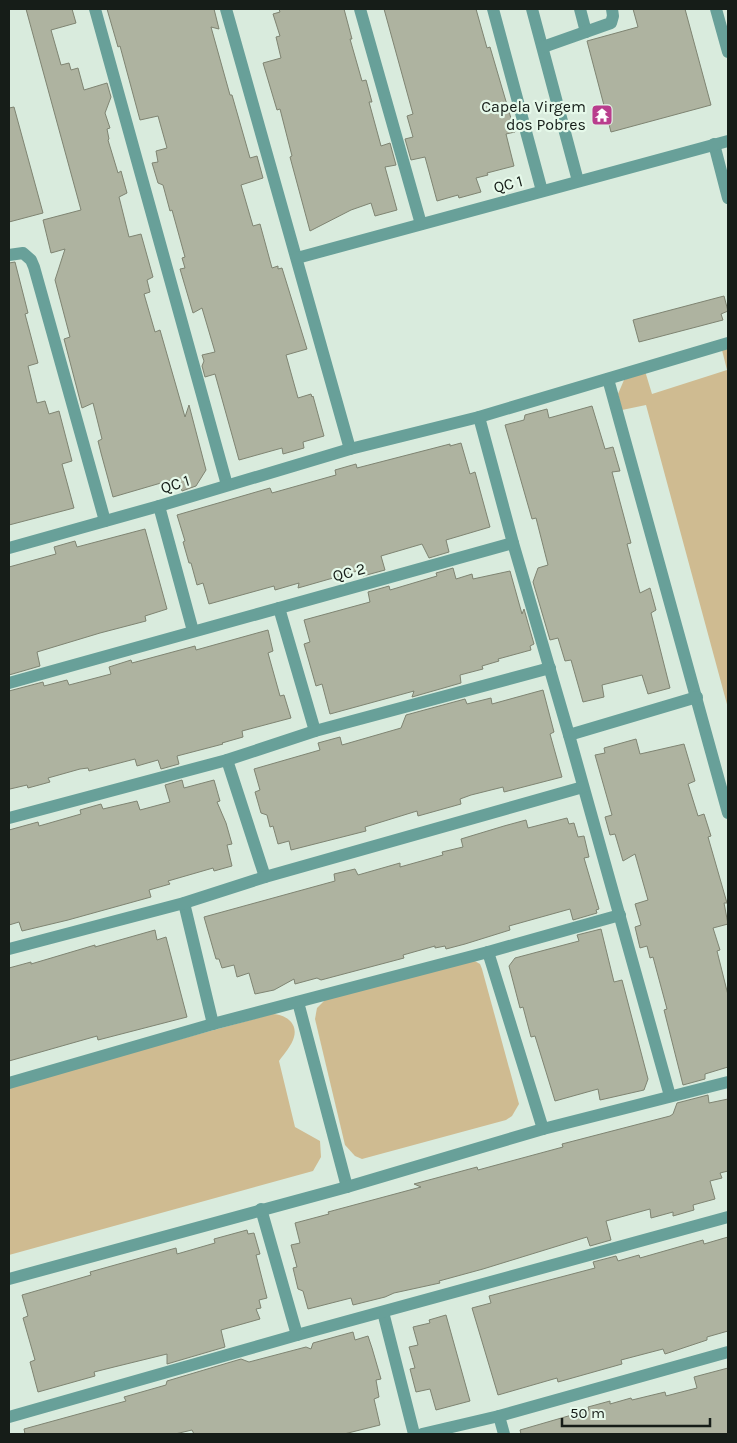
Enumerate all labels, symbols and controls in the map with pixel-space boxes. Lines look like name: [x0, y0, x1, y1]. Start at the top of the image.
place label: Capela Virgem dos Pobres: [481, 97, 586, 134]
temple icon: Capela Virgem dos Pobres: [590, 103, 614, 127]
street label: QC 1: [491, 171, 525, 197]
street label: QC 1: [158, 471, 192, 497]
street label: QC 2: [330, 559, 368, 585]
scale bar: [562, 1396, 710, 1428]
text: 50 m: [570, 1404, 605, 1422]

